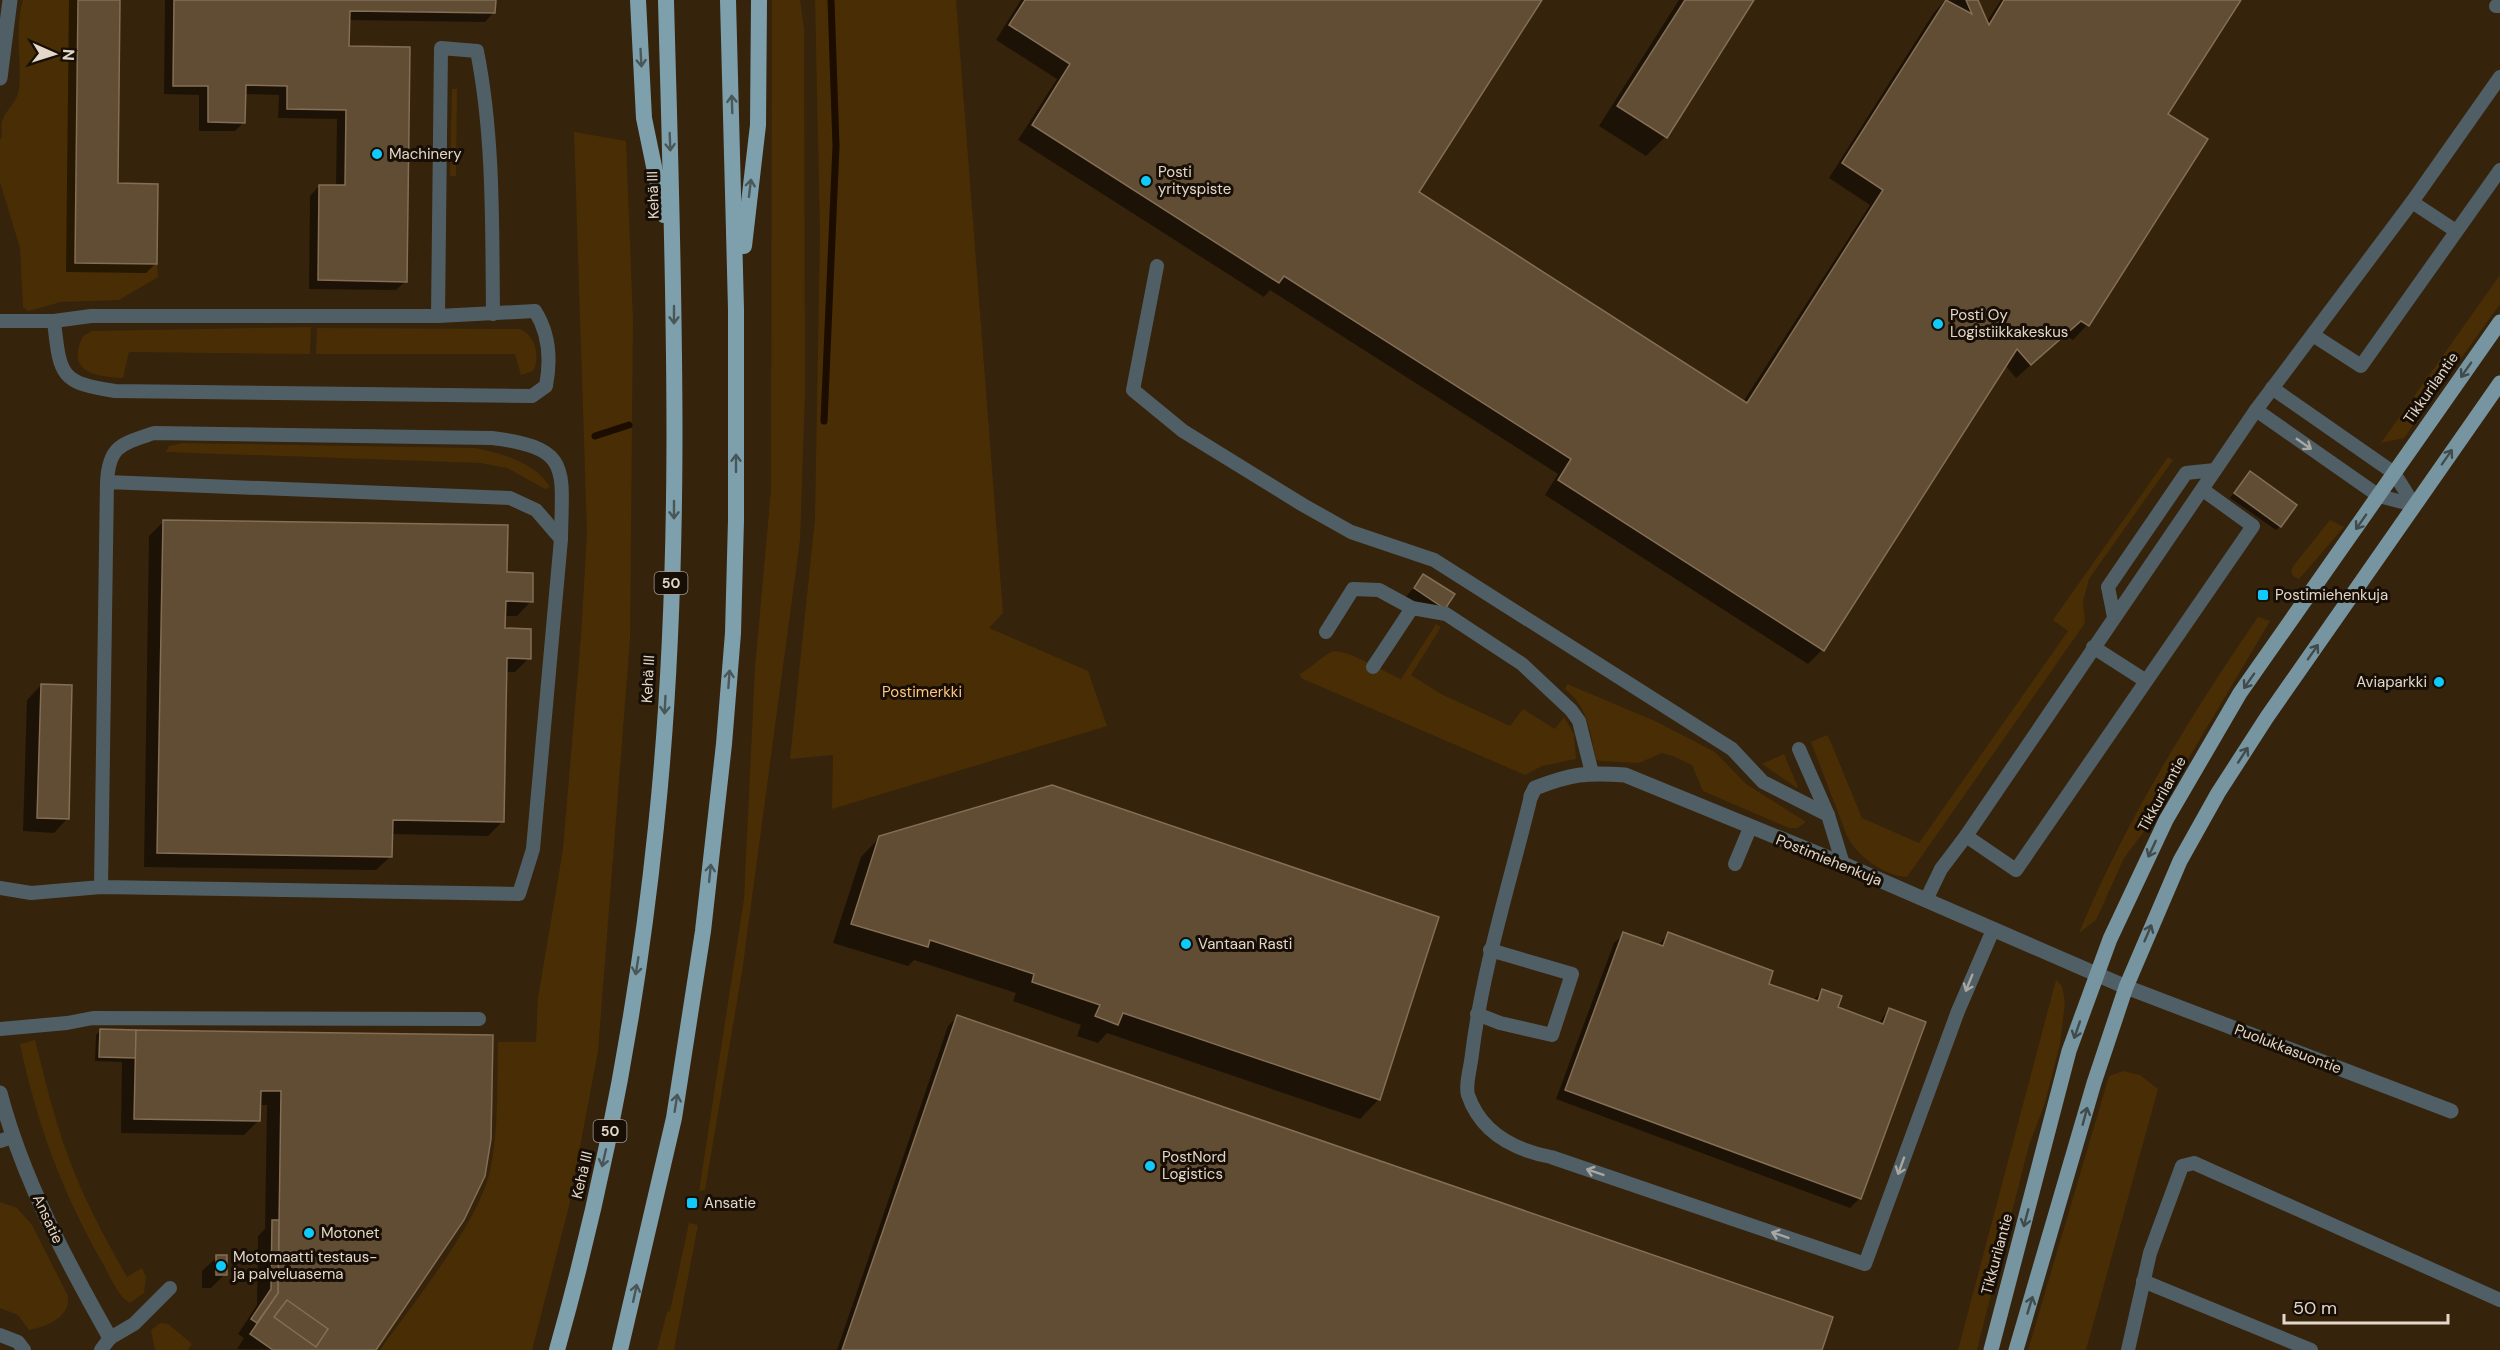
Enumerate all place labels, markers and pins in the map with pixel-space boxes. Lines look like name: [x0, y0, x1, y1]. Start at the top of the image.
place label: Machinery: [389, 144, 462, 164]
marker: Machinery: [370, 147, 384, 161]
place label: Posti yrityspiste: [1158, 162, 1231, 199]
marker: Posti yrityspiste: [1139, 174, 1153, 188]
place label: Posti Oy Logistiikkakeskus: [1950, 305, 2068, 342]
marker: Posti Oy Logistiikkakeskus: [1931, 317, 1945, 331]
place label: Postimiehenkuja: [2275, 585, 2388, 605]
marker: Postimiehenkuja: [2256, 588, 2270, 602]
place label: Aviaparkki: [2356, 672, 2427, 692]
marker: Aviaparkki: [2432, 675, 2446, 689]
place label: Vantaan Rasti: [1198, 934, 1292, 954]
marker: Vantaan Rasti: [1179, 937, 1193, 951]
place label: PostNord Logistics: [1162, 1147, 1226, 1184]
marker: PostNord Logistics: [1143, 1159, 1157, 1173]
place label: Ansatie: [704, 1193, 756, 1213]
marker: Ansatie: [685, 1196, 699, 1210]
place label: Motonet: [321, 1223, 380, 1243]
marker: Motonet: [302, 1226, 316, 1240]
place label: Motomaatti testaus- ja palveluasema: [232, 1247, 377, 1284]
marker: Motomaatti testaus- ja palveluasema: [214, 1259, 228, 1273]

